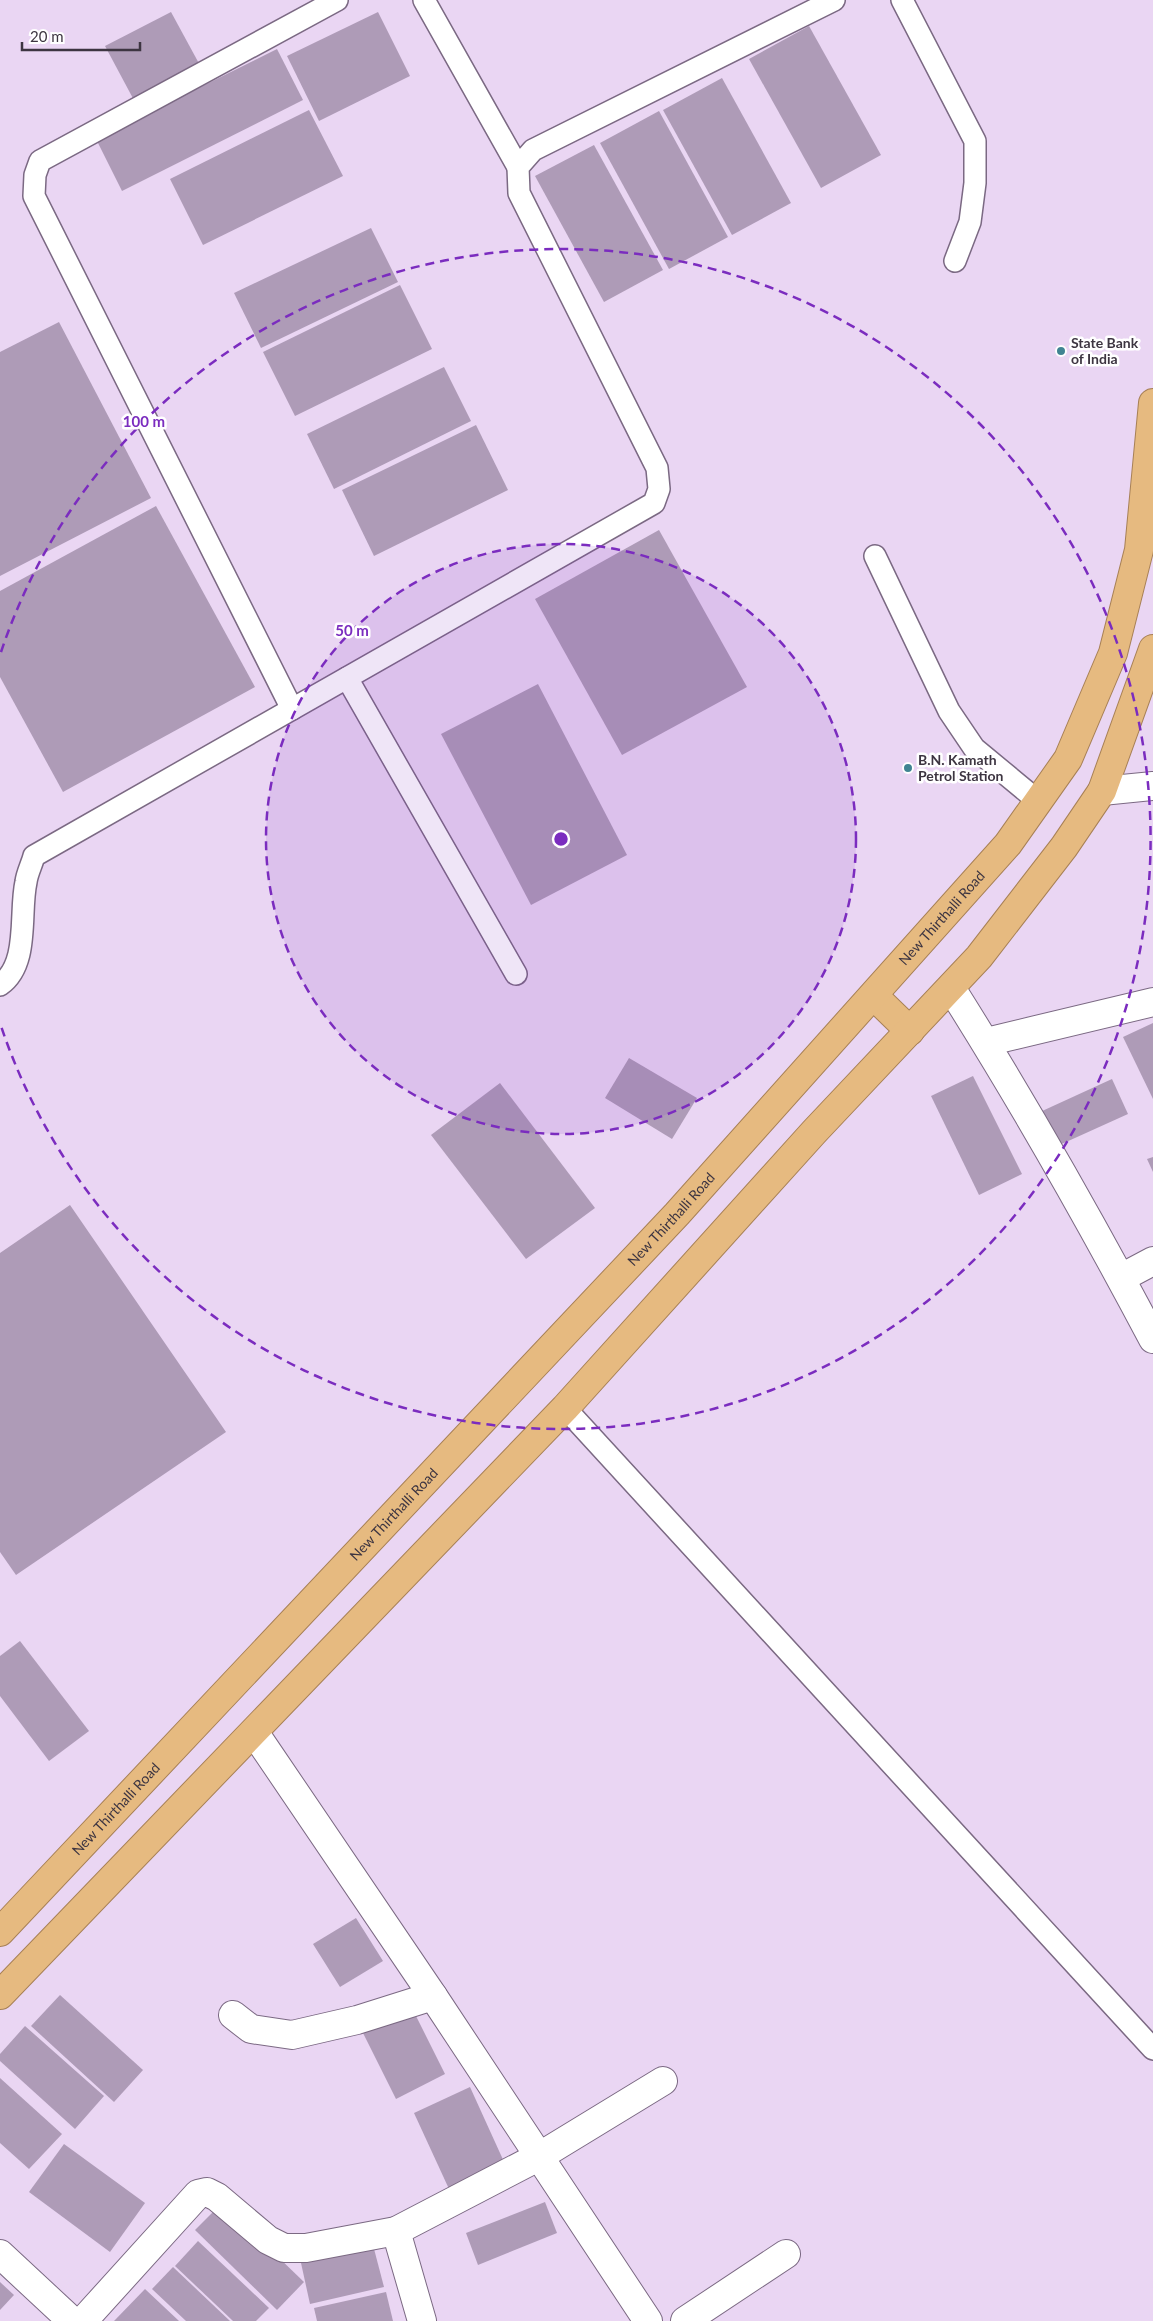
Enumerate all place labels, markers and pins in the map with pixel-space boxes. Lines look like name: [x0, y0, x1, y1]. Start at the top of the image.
place label: State Bank of India: [1071, 334, 1139, 367]
marker: State Bank of India: [1055, 345, 1067, 357]
place label: B.N. Kamath Petrol Station: [918, 751, 1004, 784]
marker: B.N. Kamath Petrol Station: [902, 762, 914, 774]
centre of rings: [552, 830, 570, 848]

